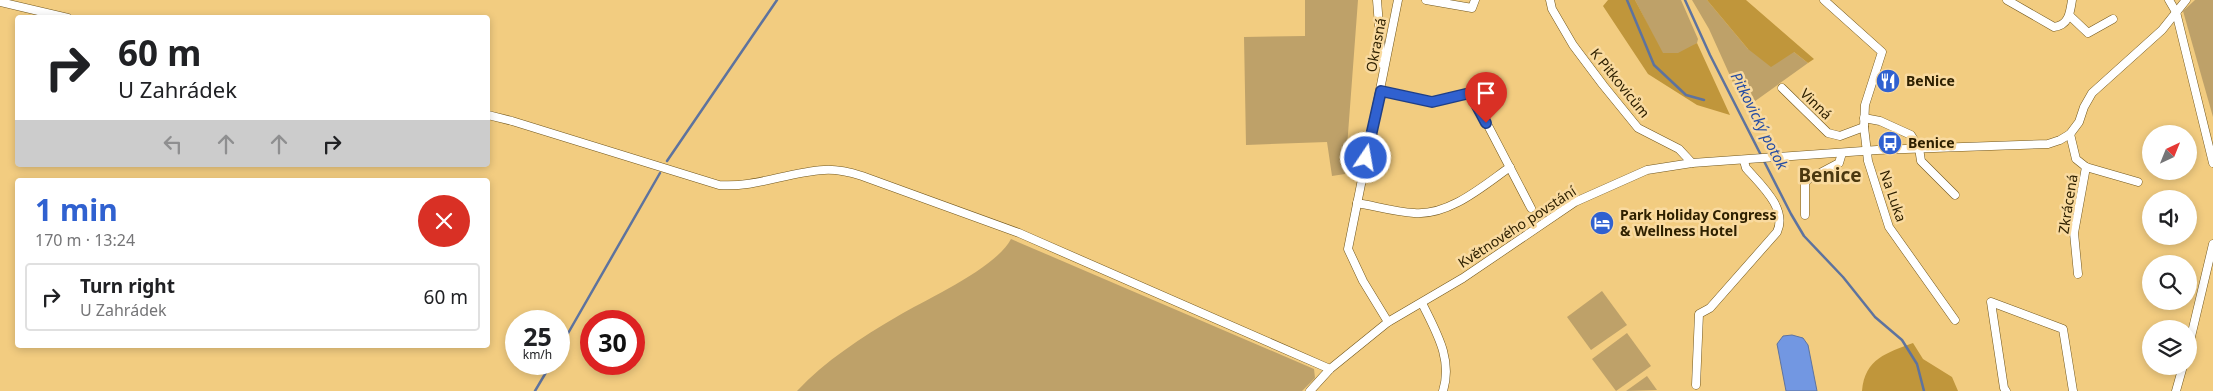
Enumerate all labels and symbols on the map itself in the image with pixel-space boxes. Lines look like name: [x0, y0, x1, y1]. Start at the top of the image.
street label: Okrasná: [1361, 16, 1390, 74]
street label: K Pitkovicům: [1586, 44, 1654, 121]
restaurant icon: BeNice: [1875, 68, 1901, 94]
water label: Pitkovický potok: [1727, 69, 1793, 173]
place label: BeNice: [1906, 71, 1955, 90]
pin: [1465, 72, 1507, 123]
street label: Vinná: [1796, 84, 1836, 123]
north arrow: [2142, 125, 2198, 180]
bus stop icon: Benice: [1877, 130, 1903, 156]
position arrow: [1339, 131, 1391, 183]
place label: Benice: [1908, 133, 1955, 152]
district label: Benice: [1798, 162, 1862, 188]
street label: Na Luka: [1876, 167, 1911, 224]
street label: Zkrácená: [2053, 173, 2082, 235]
street label: Květnového povstání: [1454, 181, 1580, 272]
place label: Park Holiday Congress & Wellness Hotel: [1620, 205, 1776, 240]
hotel icon: Park Holiday Congress & Wellness Hotel: [1589, 210, 1615, 236]
speed limit sign: 30: [580, 310, 645, 375]

